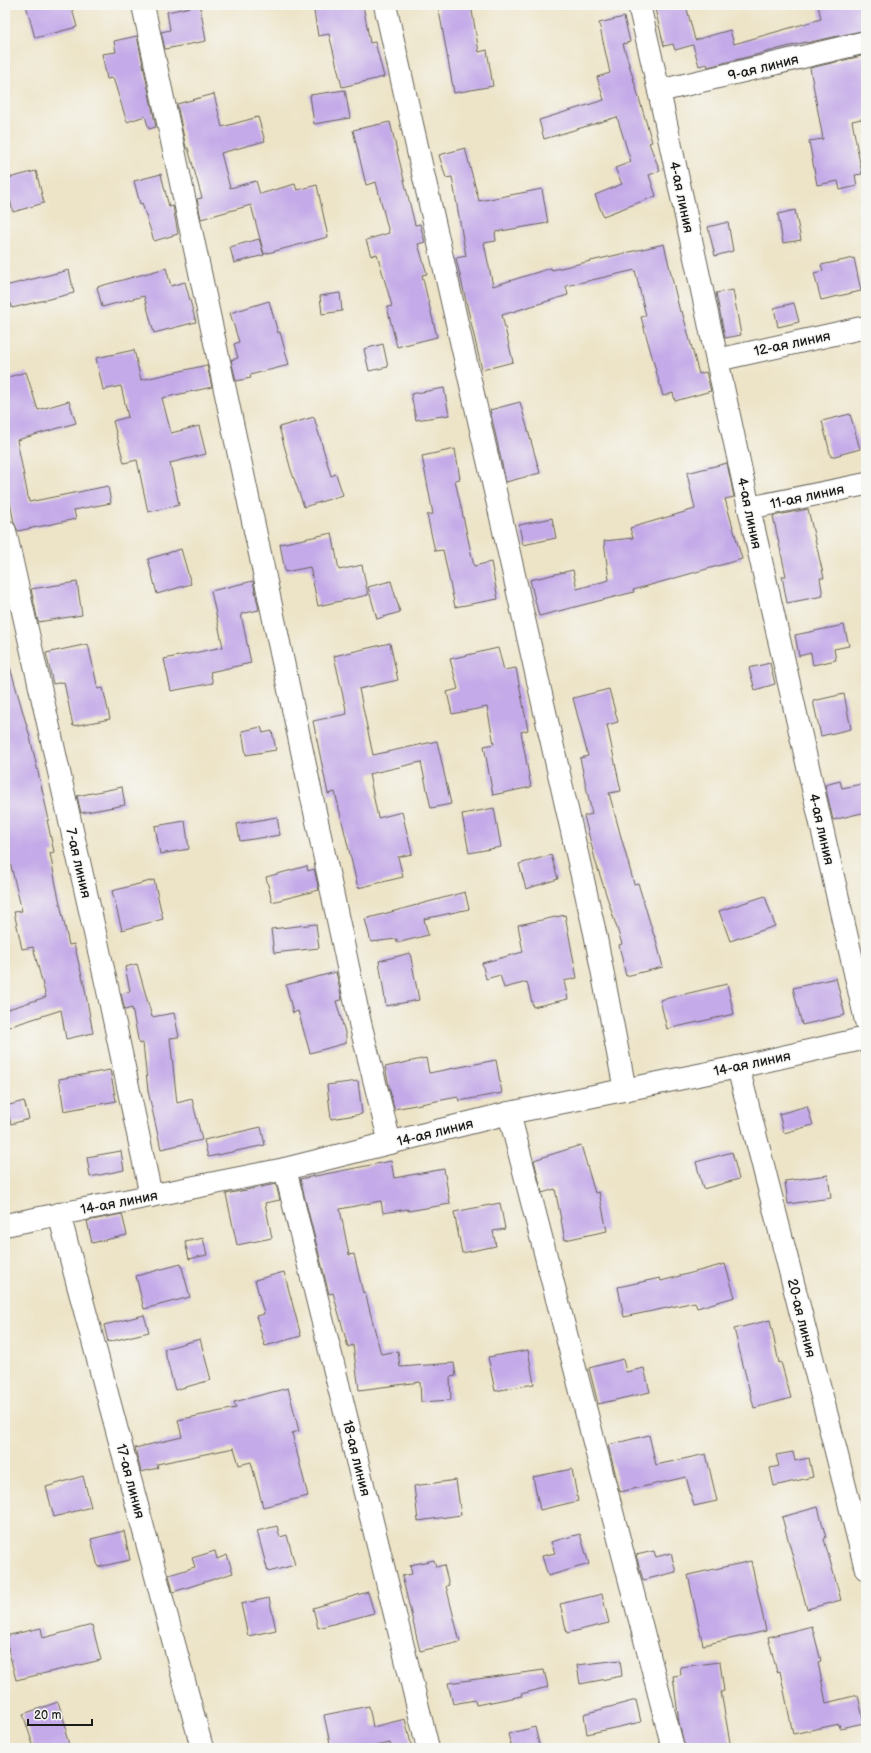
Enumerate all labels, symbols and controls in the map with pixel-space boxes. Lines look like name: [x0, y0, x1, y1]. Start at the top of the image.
street label: 9-ая линия: [726, 50, 800, 84]
street label: 4-ая линия: [666, 160, 697, 235]
street label: 12-ая линия: [752, 327, 832, 360]
street label: 4-ая линия: [734, 476, 765, 551]
street label: 11-ая линия: [769, 480, 846, 513]
street label: 4-ая линия: [805, 792, 838, 867]
street label: 7-ая линия: [62, 827, 95, 900]
street label: 14-ая линия: [712, 1047, 792, 1080]
street label: 14-ая линия: [395, 1115, 475, 1150]
street label: 14-ая линия: [79, 1187, 159, 1218]
street label: 20-ая линия: [784, 1277, 820, 1360]
street label: 18-ая линия: [339, 1418, 374, 1498]
street label: 17-ая линия: [112, 1442, 149, 1521]
scale bar: [28, 1701, 92, 1727]
text: 20 m: [34, 1708, 61, 1723]

